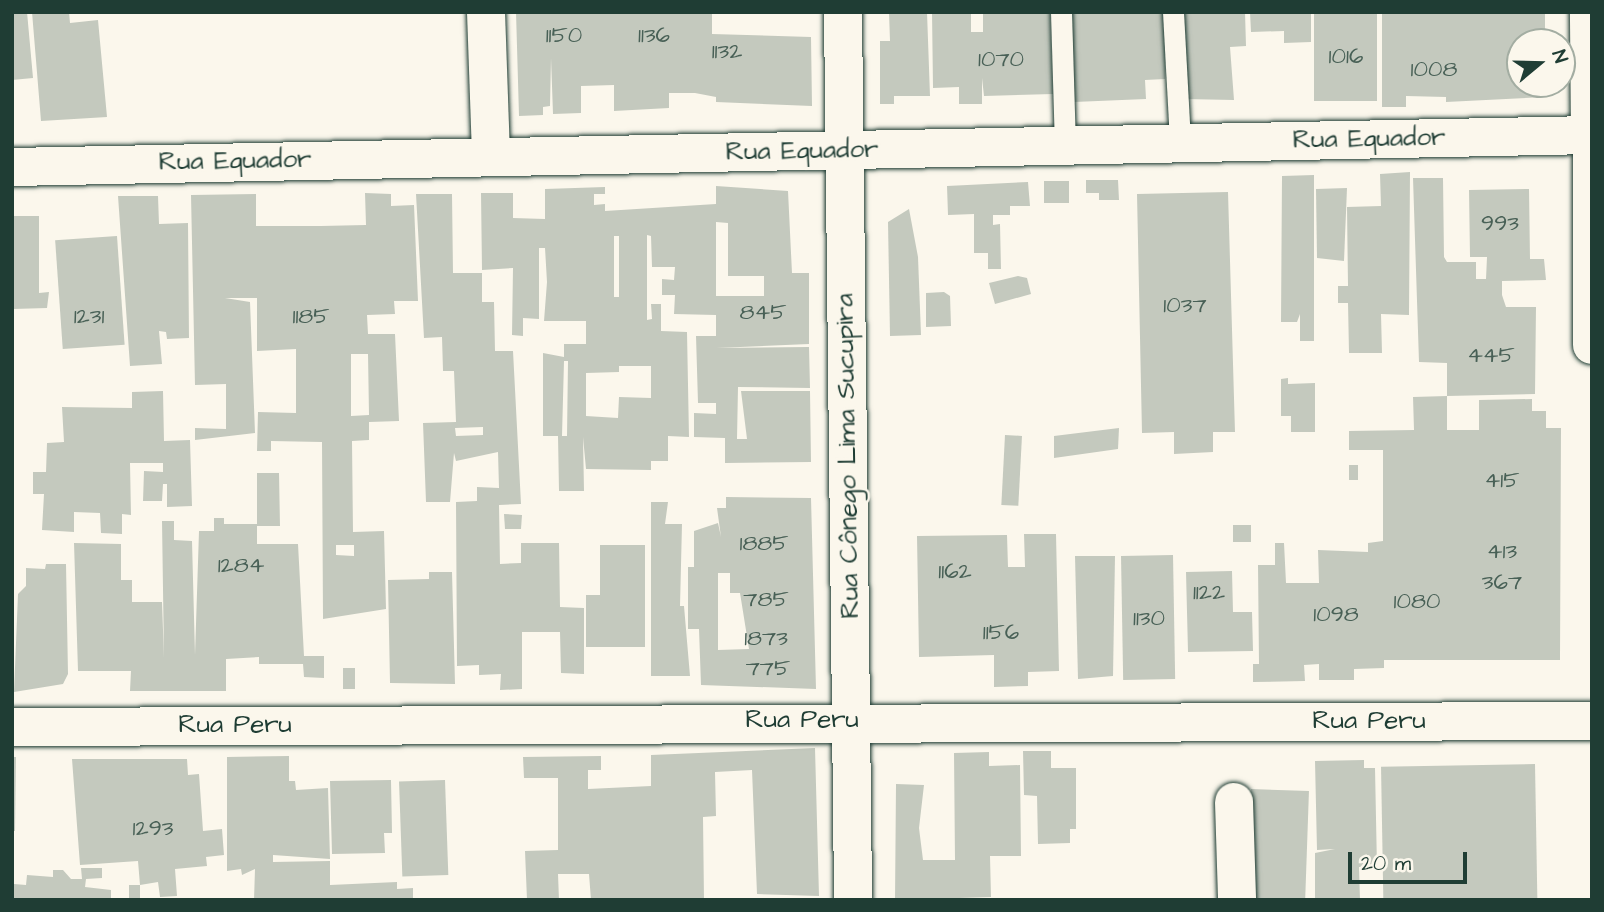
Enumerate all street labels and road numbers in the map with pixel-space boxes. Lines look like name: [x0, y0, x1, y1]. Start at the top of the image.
street label: Rua Equador: [1292, 122, 1446, 156]
street label: Rua Equador: [725, 134, 879, 168]
street label: Rua Equador: [158, 144, 312, 178]
street label: Rua Cônego Lima Sucupira: [830, 293, 866, 619]
street label: Rua Peru: [745, 704, 859, 736]
street label: Rua Peru: [1312, 705, 1426, 737]
street label: Rua Peru: [178, 709, 292, 741]

